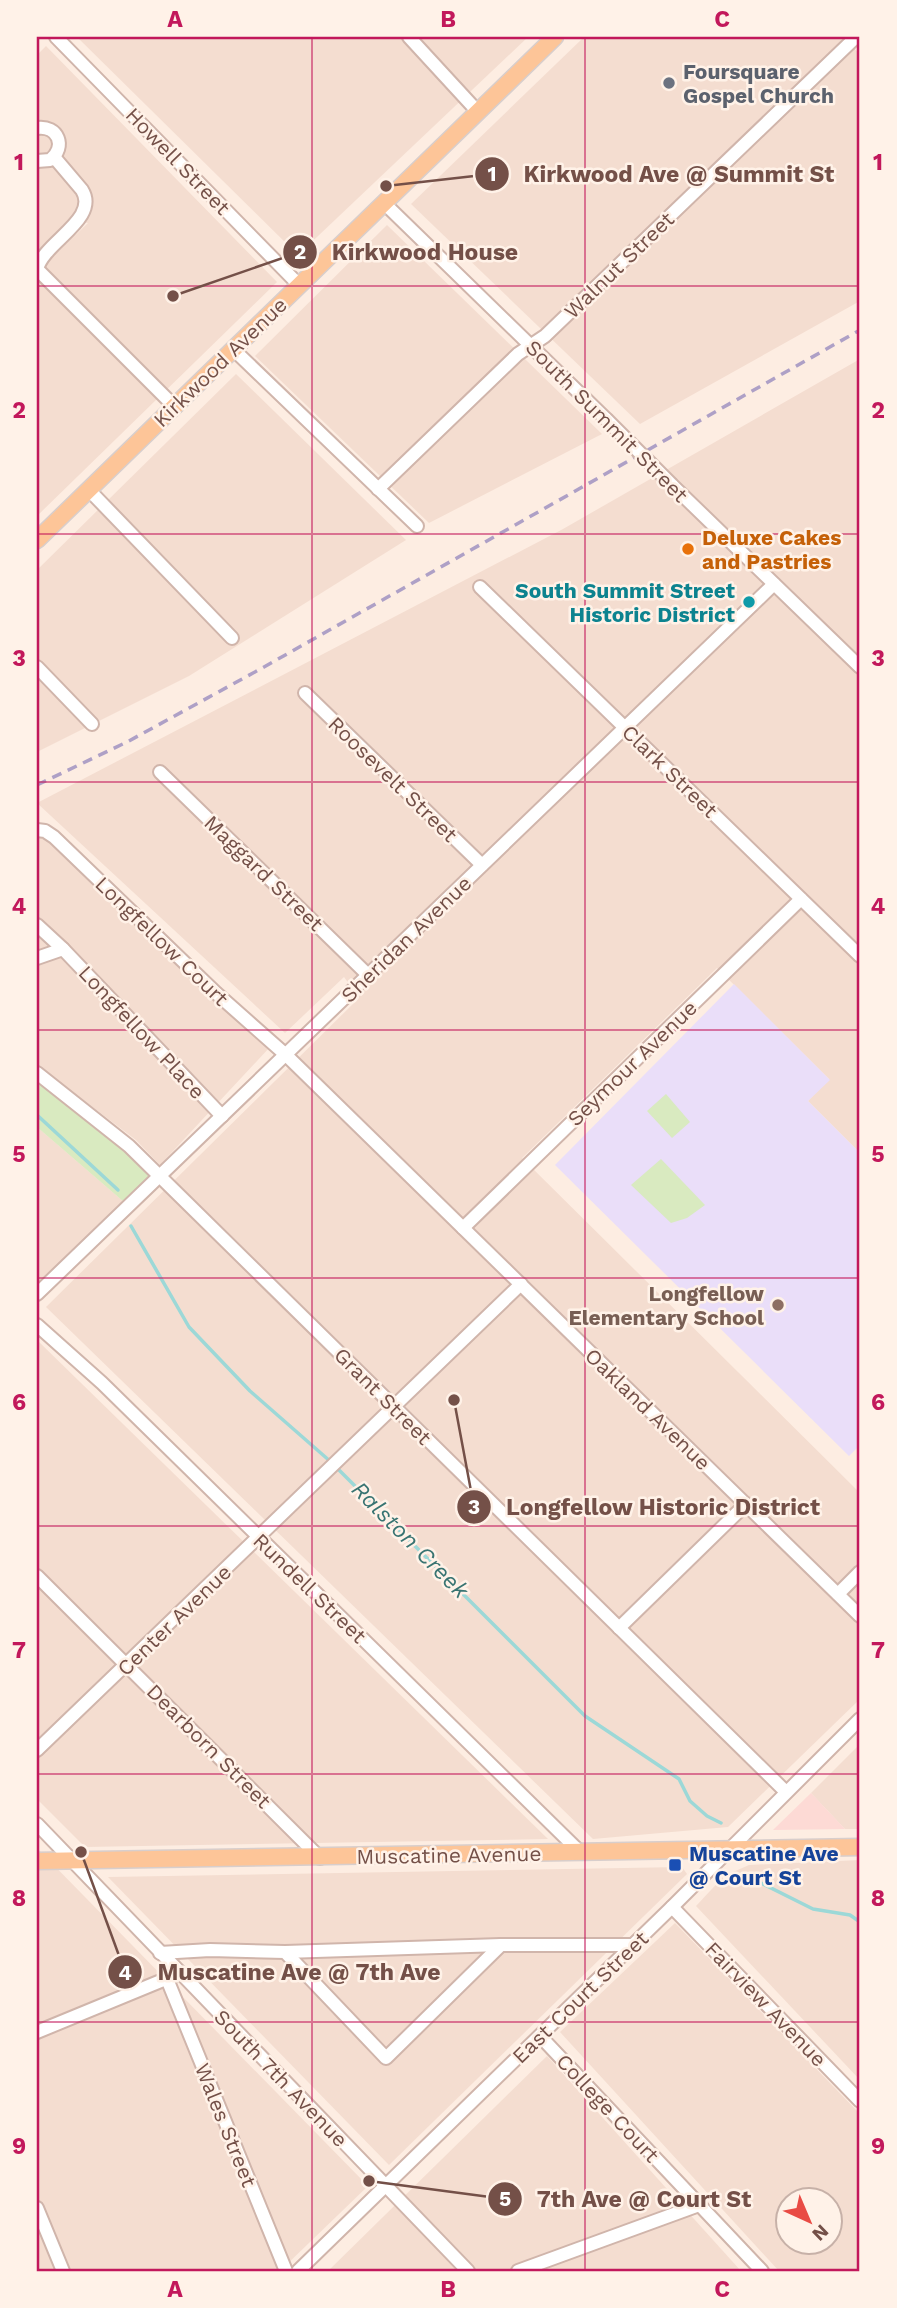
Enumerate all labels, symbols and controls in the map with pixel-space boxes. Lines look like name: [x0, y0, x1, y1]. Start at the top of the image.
text: A: [167, 6, 183, 33]
text: B: [440, 6, 456, 33]
text: C: [714, 6, 730, 33]
place label: Foursquare Gospel Church: [683, 59, 834, 108]
marker: Foursquare Gospel Church: [661, 75, 677, 91]
street label: Howell Street: [121, 102, 236, 220]
text: 1: [14, 149, 24, 176]
text: 1: [873, 149, 883, 176]
callout: Kirkwood Ave @ Summit St: [474, 152, 849, 196]
text: 1: [487, 161, 497, 186]
text: Kirkwood Ave @ Summit St: [524, 161, 834, 188]
street label: Walnut Street: [559, 206, 679, 324]
callout: Kirkwood House: [283, 230, 532, 274]
text: 2: [294, 239, 306, 264]
text: Kirkwood House: [332, 239, 518, 266]
street label: Kirkwood Avenue: [148, 292, 292, 432]
street label: South Summit Street: [521, 335, 693, 507]
text: 2: [12, 397, 26, 424]
text: 2: [871, 397, 885, 424]
place label: Deluxe Cakes and Pastries: [702, 525, 841, 574]
marker: Deluxe Cakes and Pastries: [680, 541, 696, 557]
place label: South Summit Street Historic District: [515, 578, 735, 627]
marker: South Summit Street Historic District: [741, 594, 757, 610]
text: 3: [12, 645, 26, 672]
text: 3: [871, 645, 885, 672]
street label: Roosevelt Street: [323, 711, 463, 847]
street label: Clark Street: [617, 719, 723, 823]
street label: Maggard Street: [199, 810, 329, 936]
street label: Sheridan Avenue: [336, 870, 476, 1008]
street label: Longfellow Court: [90, 871, 234, 1011]
text: 4: [12, 893, 27, 920]
text: 4: [871, 893, 886, 920]
street label: Longfellow Place: [74, 960, 210, 1104]
street label: Seymour Avenue: [562, 995, 702, 1131]
text: 5: [12, 1141, 26, 1168]
text: 5: [871, 1141, 885, 1168]
place label: Longfellow Elementary School: [568, 1281, 764, 1330]
marker: Longfellow Elementary School: [770, 1297, 786, 1313]
street label: Grant Street: [329, 1342, 437, 1450]
street label: Oakland Avenue: [580, 1343, 716, 1475]
text: 6: [12, 1389, 26, 1416]
text: 6: [871, 1389, 885, 1416]
water label: Ralston Creek: [346, 1476, 475, 1605]
callout: Longfellow Historic District: [457, 1485, 834, 1529]
text: 3: [468, 1494, 480, 1519]
text: Longfellow Historic District: [506, 1494, 820, 1521]
street label: Rundell Street: [248, 1528, 372, 1648]
street label: Center Avenue: [112, 1559, 236, 1681]
text: 7: [12, 1637, 26, 1664]
text: 7: [871, 1637, 885, 1664]
street label: Dearborn Street: [142, 1679, 276, 1813]
street label: Muscatine Avenue: [356, 1841, 542, 1869]
place label: Muscatine Ave @ Court St: [689, 1841, 839, 1890]
marker: Muscatine Ave @ Court St: [667, 1857, 683, 1873]
text: 8: [12, 1885, 26, 1912]
text: 8: [871, 1885, 885, 1912]
street label: East Court Street: [507, 1926, 653, 2068]
street label: Fairview Avenue: [700, 1936, 832, 2072]
callout: Muscatine Ave @ 7th Ave: [107, 1950, 455, 1994]
text: Muscatine Ave @ 7th Ave: [157, 1959, 441, 1986]
text: 4: [118, 1960, 132, 1985]
street label: South 7th Avenue: [209, 2004, 353, 2152]
street label: College Court: [551, 2049, 665, 2168]
street label: Wales Street: [190, 2059, 262, 2191]
text: 9: [12, 2133, 26, 2160]
text: 9: [871, 2133, 885, 2160]
callout: 7th Ave @ Court St: [488, 2177, 766, 2221]
text: 5: [499, 2186, 511, 2211]
text: 7th Ave @ Court St: [537, 2186, 751, 2213]
north arrow: [774, 2186, 844, 2256]
text: N: [807, 2220, 834, 2246]
text: A: [167, 2276, 183, 2303]
text: B: [440, 2276, 456, 2303]
text: C: [714, 2276, 730, 2303]

